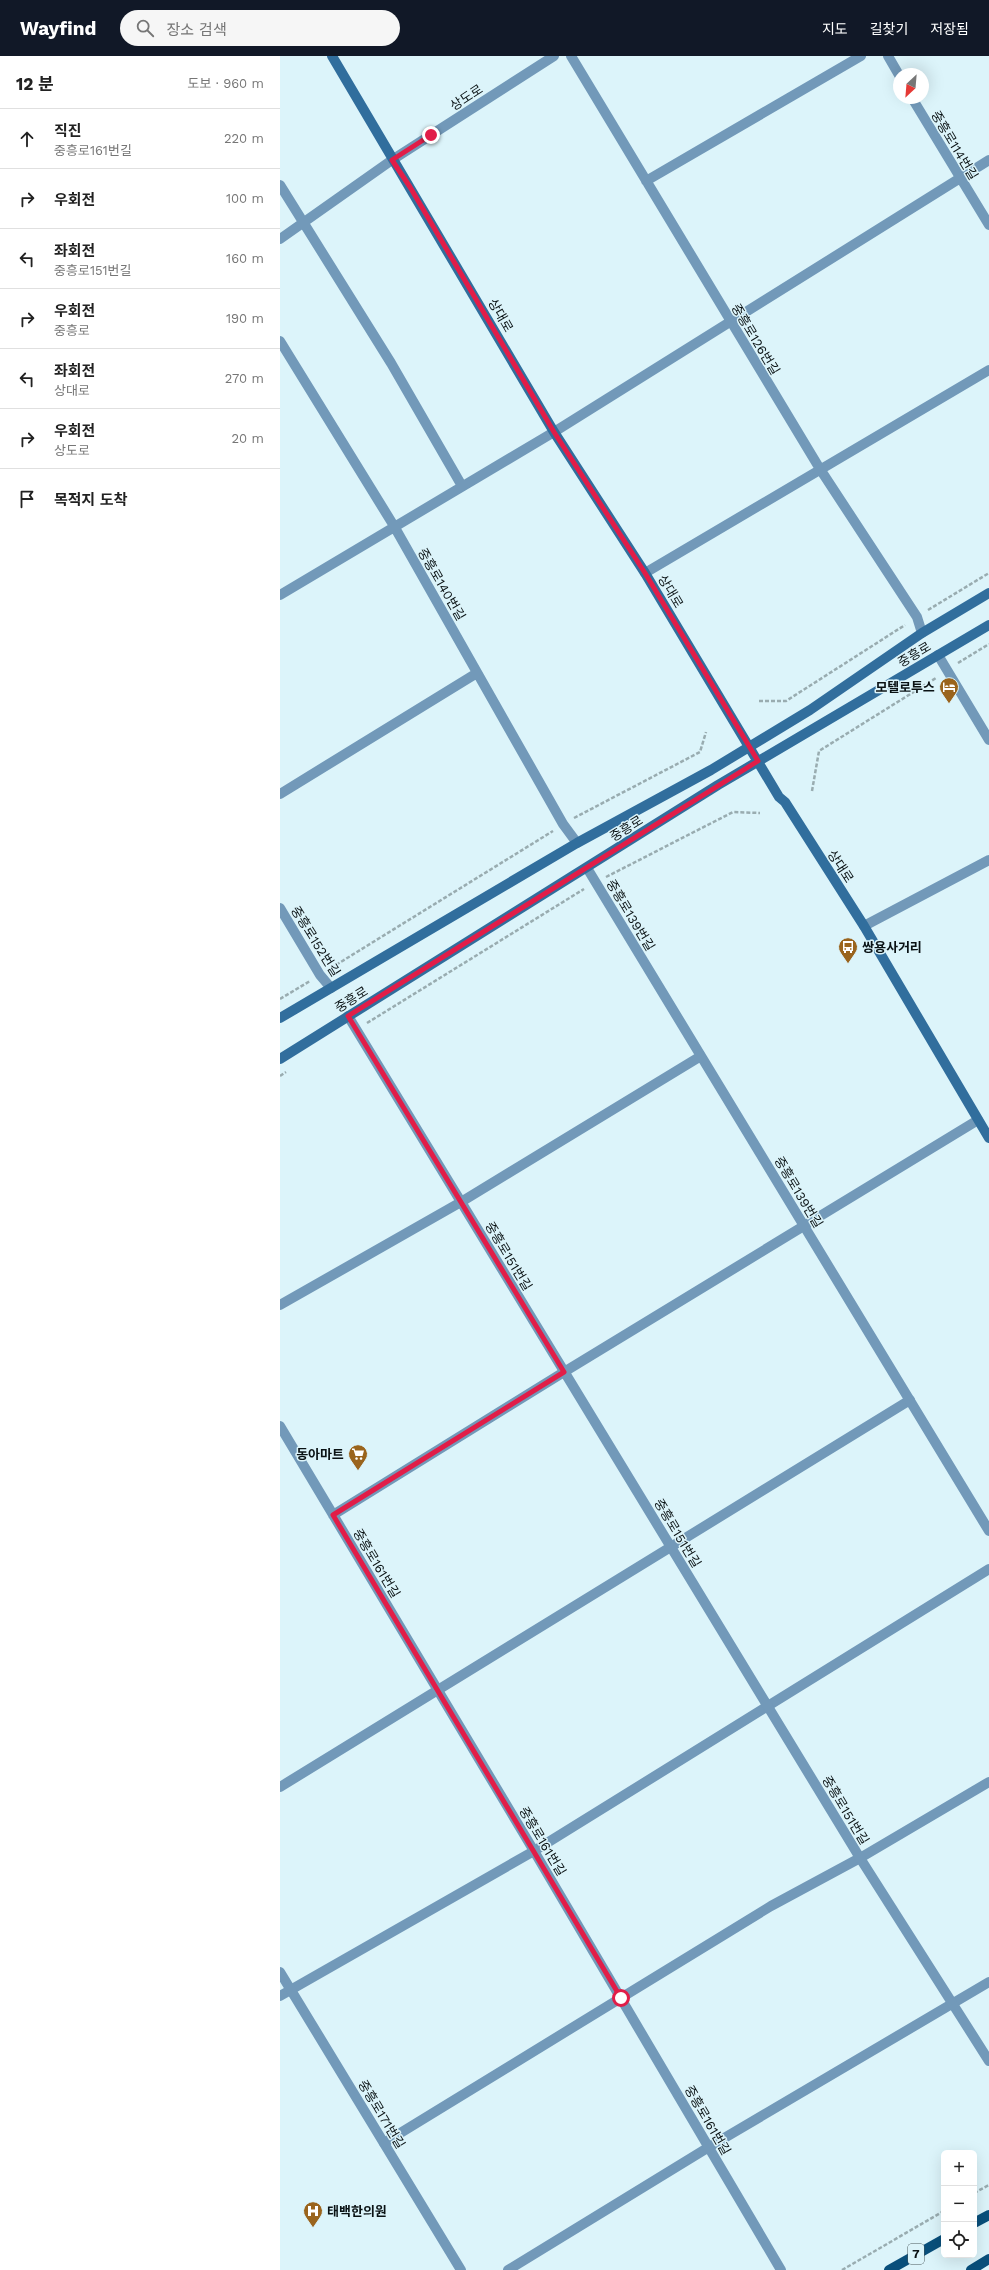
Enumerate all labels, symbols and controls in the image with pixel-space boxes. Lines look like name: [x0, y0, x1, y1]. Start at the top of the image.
search box: [120, 10, 400, 46]
text: Wayfind: [20, 17, 96, 40]
icon: search: [134, 17, 156, 39]
text: 장소 검색: [166, 21, 227, 39]
text: 지도: [822, 21, 848, 37]
text: 길찾기: [870, 21, 908, 37]
text: 저장됨: [930, 21, 969, 37]
north arrow: [893, 68, 929, 104]
text: 12 분: [16, 74, 54, 94]
text: 도보 · 960 m: [187, 76, 264, 91]
street label: 상도로: [447, 81, 485, 113]
street label: 중흥로114번길: [928, 108, 981, 183]
text: 직진: [54, 122, 82, 140]
route end: [422, 126, 440, 144]
icon: ahead: [16, 128, 38, 150]
text: 220 m: [224, 131, 264, 146]
text: 중흥로161번길: [54, 143, 132, 158]
icon: right: [16, 188, 38, 210]
text: 우회전: [54, 191, 95, 209]
text: 100 m: [226, 191, 264, 206]
text: 좌회전: [54, 242, 95, 260]
icon: left: [16, 248, 38, 270]
text: 160 m: [226, 251, 264, 266]
text: 중흥로151번길: [54, 263, 132, 278]
street label: 상대로: [485, 296, 516, 335]
street label: 중흥로126번길: [728, 301, 783, 378]
text: 우회전: [54, 302, 95, 320]
icon: right: [16, 308, 38, 330]
text: 190 m: [226, 311, 264, 326]
text: 중흥로: [54, 323, 90, 338]
text: 좌회전: [54, 362, 95, 380]
icon: left: [16, 368, 38, 390]
text: 270 m: [225, 371, 264, 386]
text: 상대로: [54, 383, 90, 398]
text: 우회전: [54, 422, 95, 440]
icon: right: [16, 428, 38, 450]
text: 20 m: [232, 431, 264, 446]
text: 상도로: [54, 443, 90, 458]
icon: arrive: [16, 488, 38, 510]
text: 목적지 도착: [54, 491, 127, 509]
street label: 중흥로140번길: [415, 545, 468, 623]
street label: 상대로: [655, 572, 686, 611]
street label: 중흥로: [895, 639, 934, 670]
hotel icon: 모텔로투스: [938, 676, 960, 704]
place label: 모텔로투스: [875, 680, 935, 695]
street label: 중흥로: [607, 813, 645, 844]
street label: 상대로: [825, 847, 857, 885]
street label: 중흥로139번길: [603, 877, 658, 954]
street label: 중흥로152번길: [288, 903, 343, 979]
bus stop icon: 쌍용사거리: [837, 936, 859, 964]
place label: 쌍용사거리: [862, 940, 922, 955]
street label: 중흥로: [332, 984, 370, 1015]
street label: 중흥로139번길: [771, 1154, 826, 1231]
street label: 중흥로151번길: [482, 1219, 535, 1293]
supermarket icon: 동아마트: [347, 1443, 369, 1471]
place label: 동아마트: [296, 1447, 344, 1462]
street label: 중흥로151번길: [651, 1496, 704, 1570]
street label: 중흥로161번길: [350, 1526, 403, 1600]
street label: 중흥로151번길: [819, 1773, 872, 1847]
street label: 중흥로161번길: [516, 1804, 569, 1878]
route start: [612, 1989, 630, 2007]
street label: 중흥로171번길: [355, 2077, 408, 2151]
street label: 중흥로161번길: [682, 2083, 734, 2158]
map controls: [941, 2150, 977, 2258]
button: +: [941, 2150, 977, 2186]
button: −: [941, 2186, 977, 2222]
hospital icon: 태백한의원: [302, 2200, 324, 2228]
place label: 태백한의원: [327, 2204, 387, 2219]
button: locate: [941, 2222, 977, 2258]
road number: 7: [908, 2244, 924, 2264]

